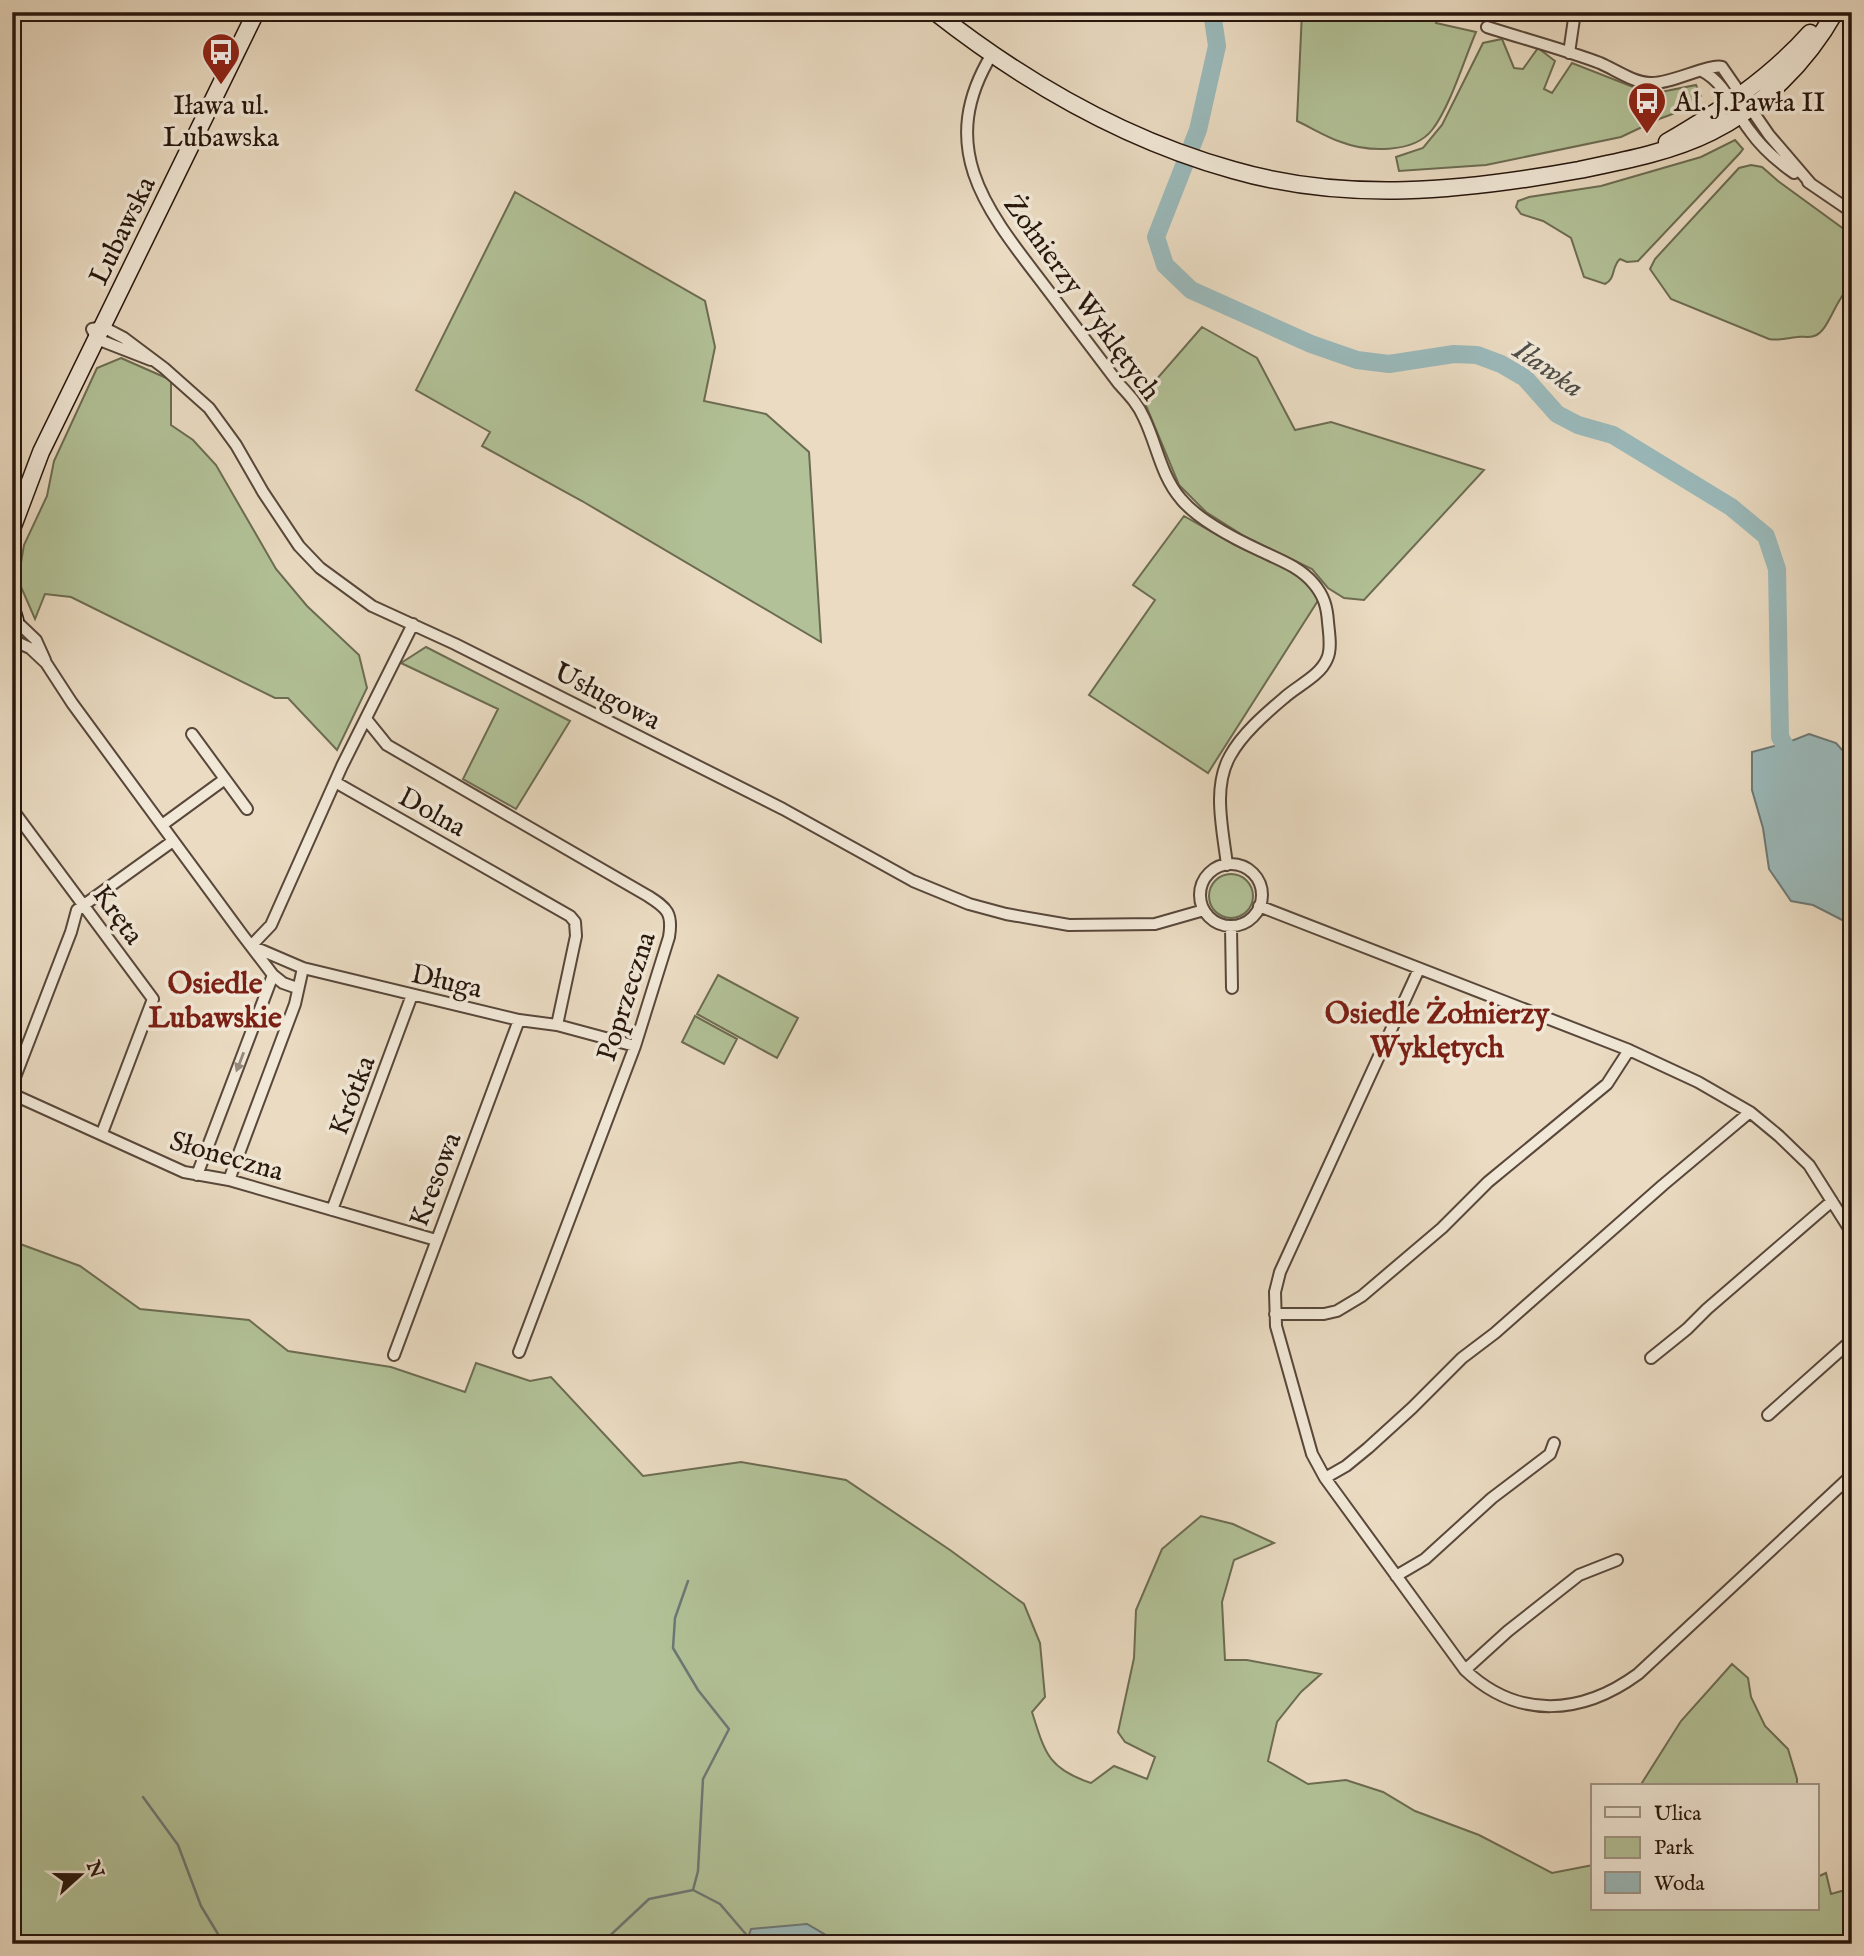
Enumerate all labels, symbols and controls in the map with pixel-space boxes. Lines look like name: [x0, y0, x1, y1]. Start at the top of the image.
bus stop icon: Iława ul. Lubawska: [200, 31, 242, 86]
bus stop icon: Al. J.Pawła II: [1626, 80, 1668, 135]
place label: Al. J.Pawła II: [1673, 86, 1825, 121]
place label: Iława ul. Lubawska: [163, 89, 280, 156]
street label: Lubawska: [82, 170, 165, 291]
street label: Żołnierzy Wyklętych: [995, 189, 1167, 408]
water label: Iławka: [1504, 331, 1590, 407]
street label: Usługowa: [548, 655, 667, 739]
street label: Dolna: [392, 780, 473, 846]
street label: Kręta: [84, 879, 151, 953]
street label: Poprzeczna: [590, 927, 665, 1066]
street label: Długa: [408, 957, 486, 1008]
district label: Osiedle Lubawskie: [148, 966, 282, 1038]
district label: Osiedle Żołnierzy Wyklętych: [1325, 995, 1550, 1068]
street label: Krótka: [322, 1050, 385, 1141]
one-way arrow: [234, 1051, 245, 1072]
street label: Słoneczna: [165, 1125, 288, 1191]
street label: Kresowa: [402, 1127, 471, 1232]
legend: [1591, 1784, 1818, 1910]
text: Ulica: [1654, 1801, 1702, 1828]
text: Park: [1654, 1835, 1695, 1862]
north arrow: [46, 1840, 116, 1910]
text: N: [79, 1857, 108, 1882]
text: Woda: [1654, 1871, 1705, 1898]

